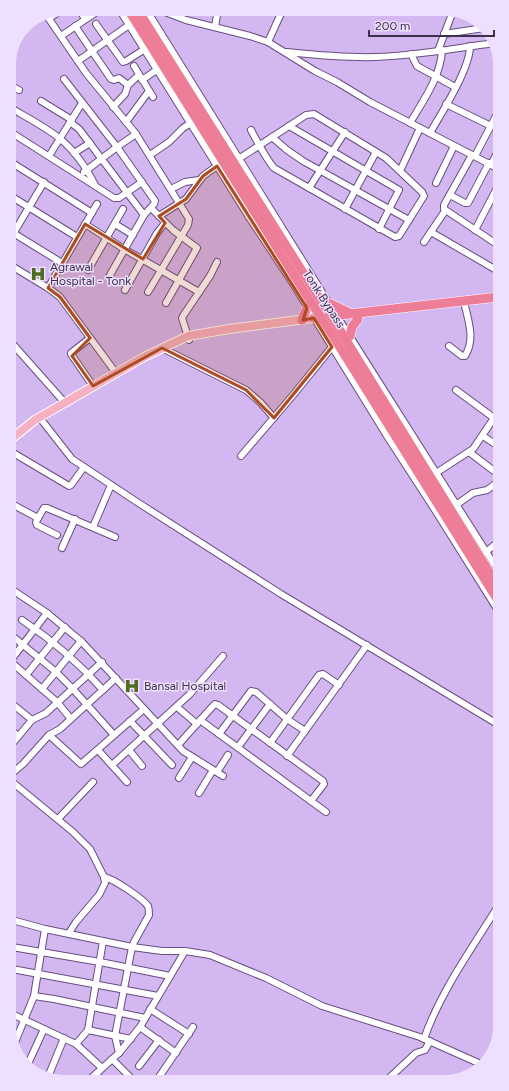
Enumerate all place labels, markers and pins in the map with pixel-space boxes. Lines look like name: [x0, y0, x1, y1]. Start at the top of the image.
place label: Agrawal Hospital - Tonk: [50, 260, 131, 288]
hospital icon: Agrawal Hospital - Tonk: [29, 265, 47, 283]
hospital icon: Bansal Hospital: [123, 677, 141, 695]
place label: Bansal Hospital: [144, 679, 226, 693]

